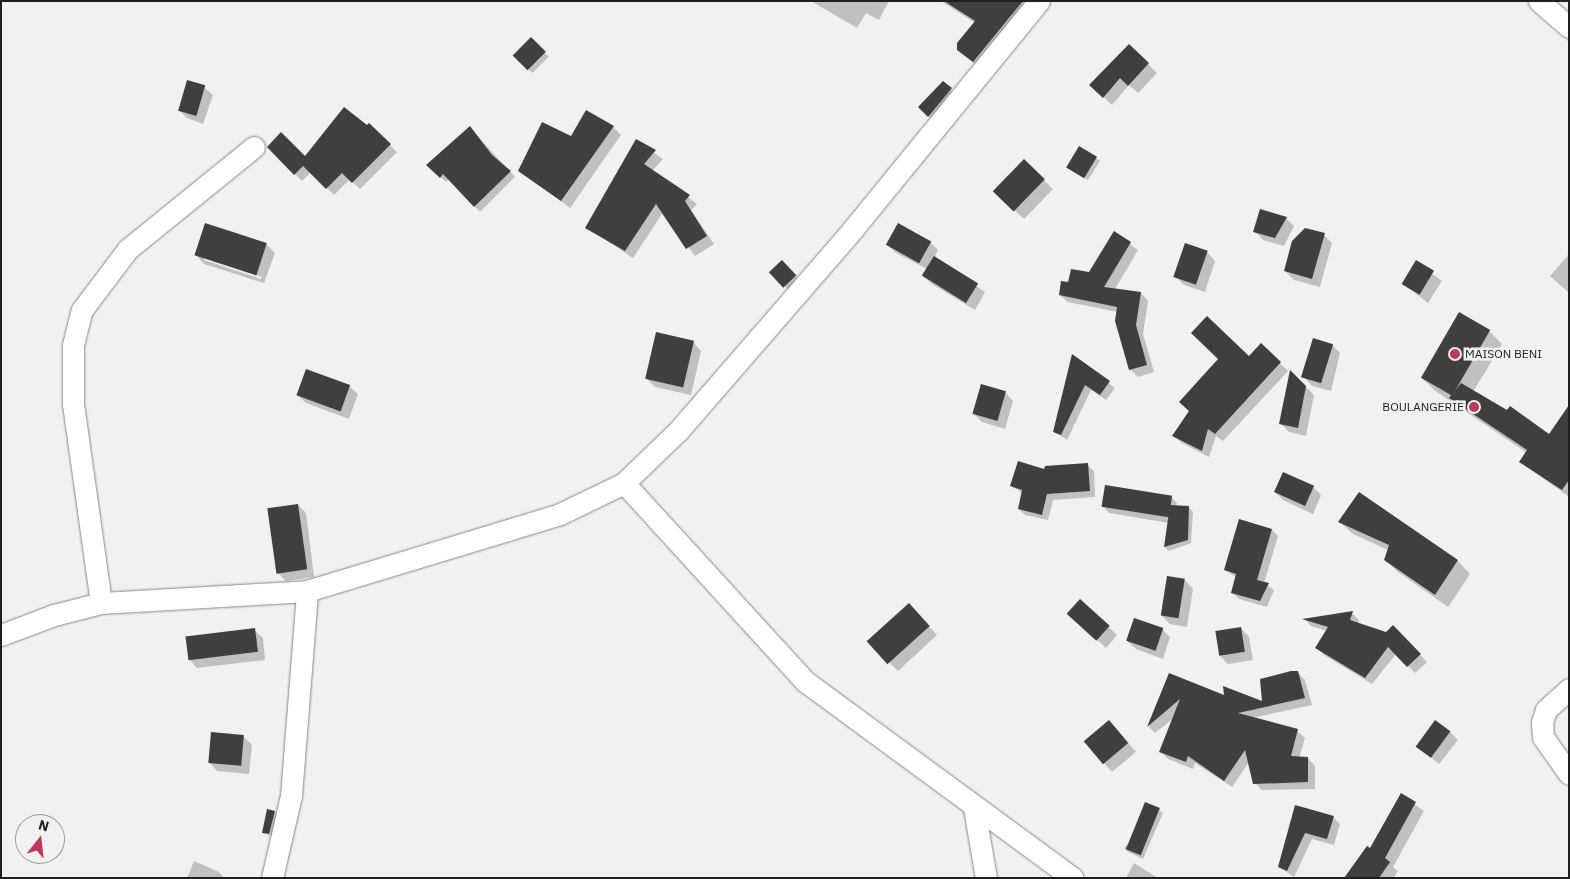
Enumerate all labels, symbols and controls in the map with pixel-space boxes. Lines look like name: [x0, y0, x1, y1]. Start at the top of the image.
place label: MAISON BENI: [1465, 347, 1542, 361]
marker: MAISON BENI: [1449, 348, 1461, 360]
place label: BOULANGERIE: [1382, 400, 1464, 414]
marker: BOULANGERIE: [1468, 401, 1480, 413]
north arrow: [15, 814, 65, 864]
text: N: [36, 815, 51, 836]

